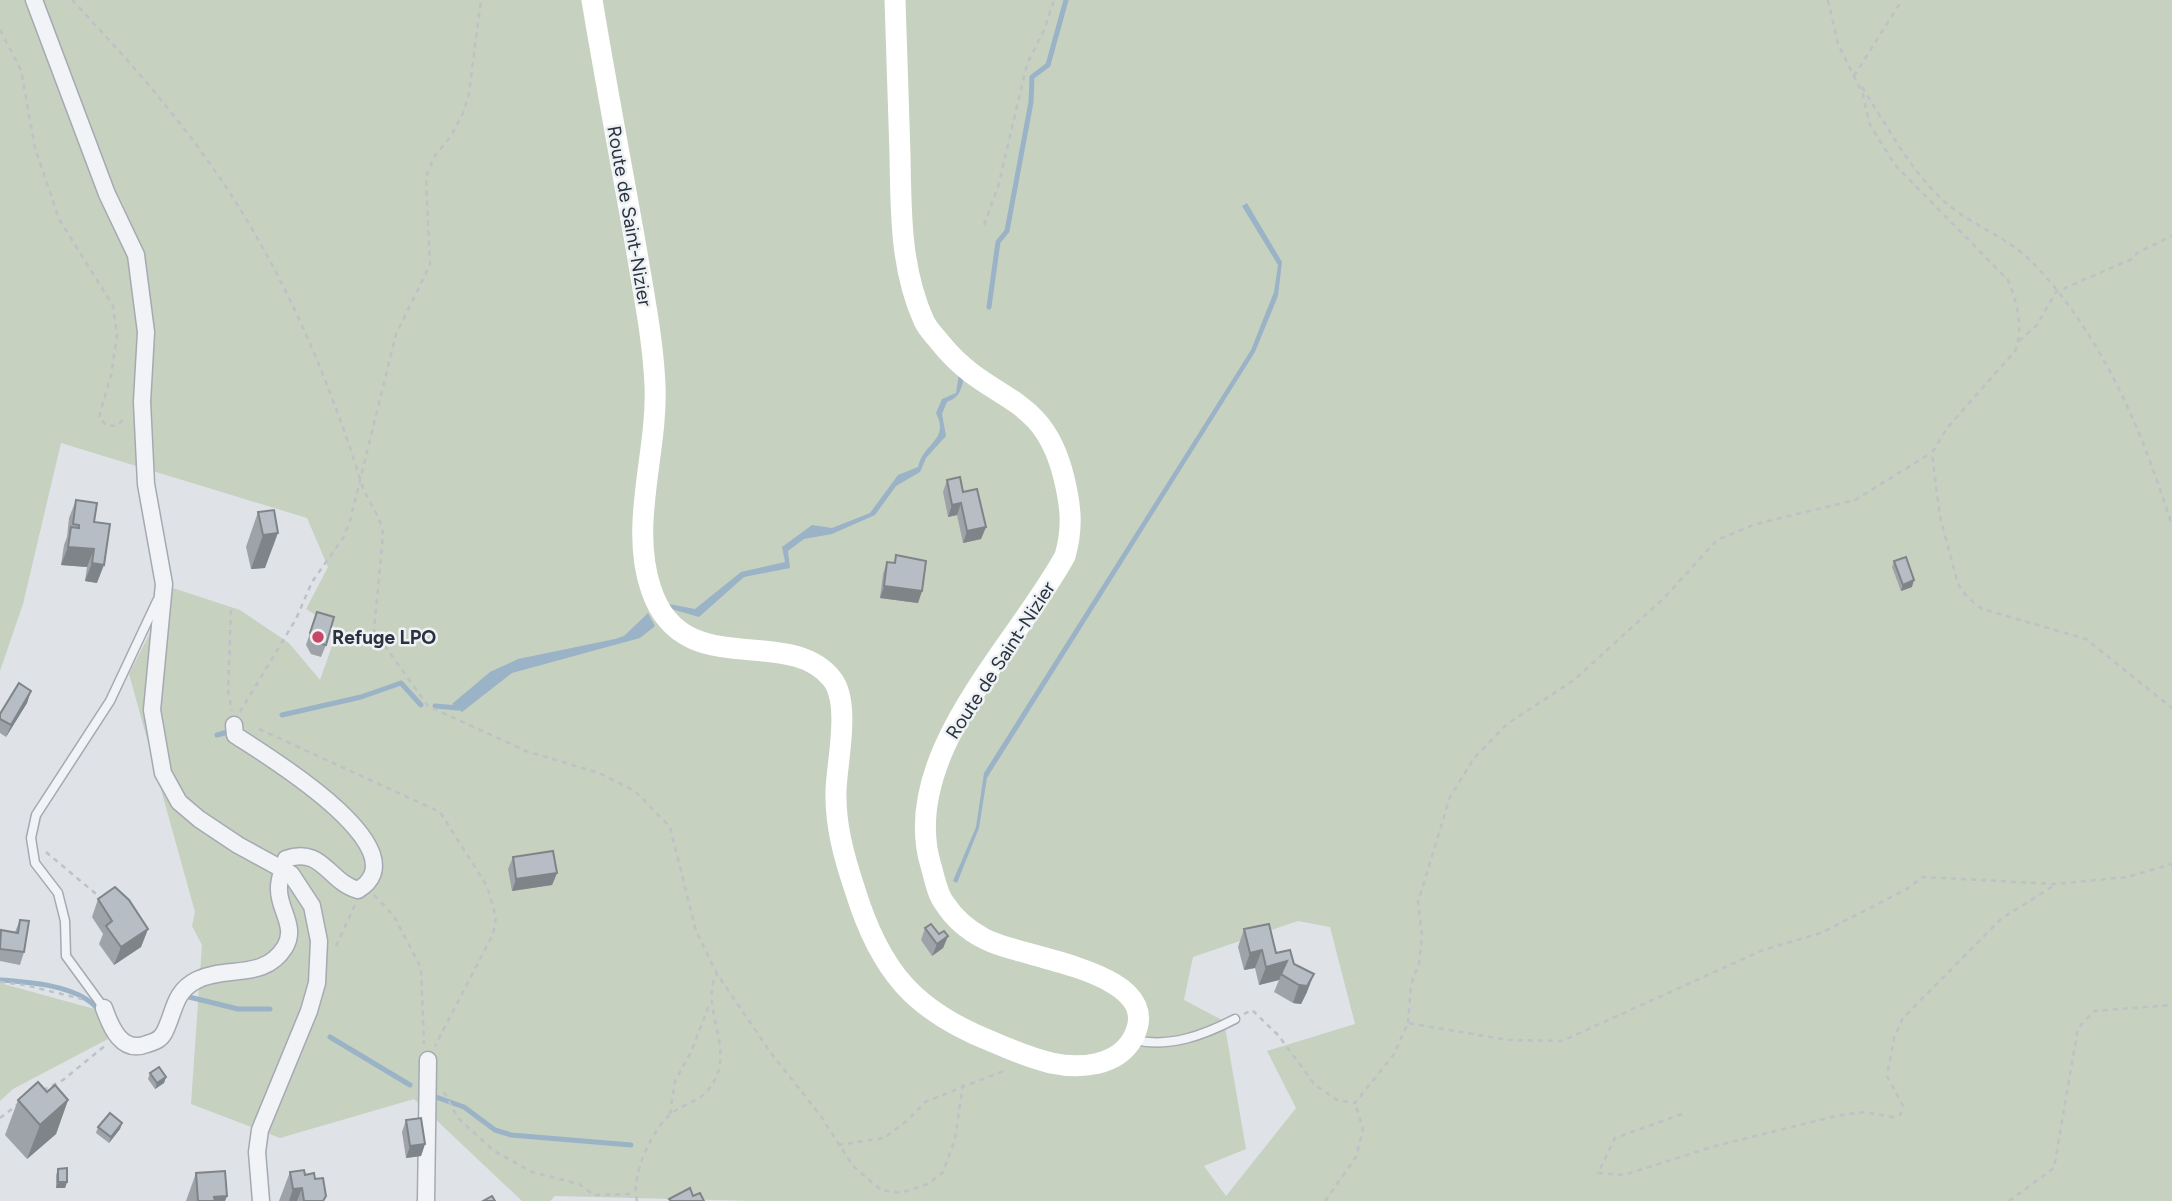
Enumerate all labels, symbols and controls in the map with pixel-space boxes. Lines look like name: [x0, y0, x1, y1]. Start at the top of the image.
street label: Route de Saint-Nizier: [602, 124, 657, 309]
street label: Route de Saint-Nizier: [941, 577, 1060, 743]
place label: Refuge LPO: [332, 626, 436, 649]
marker: Refuge LPO: [310, 629, 326, 645]

